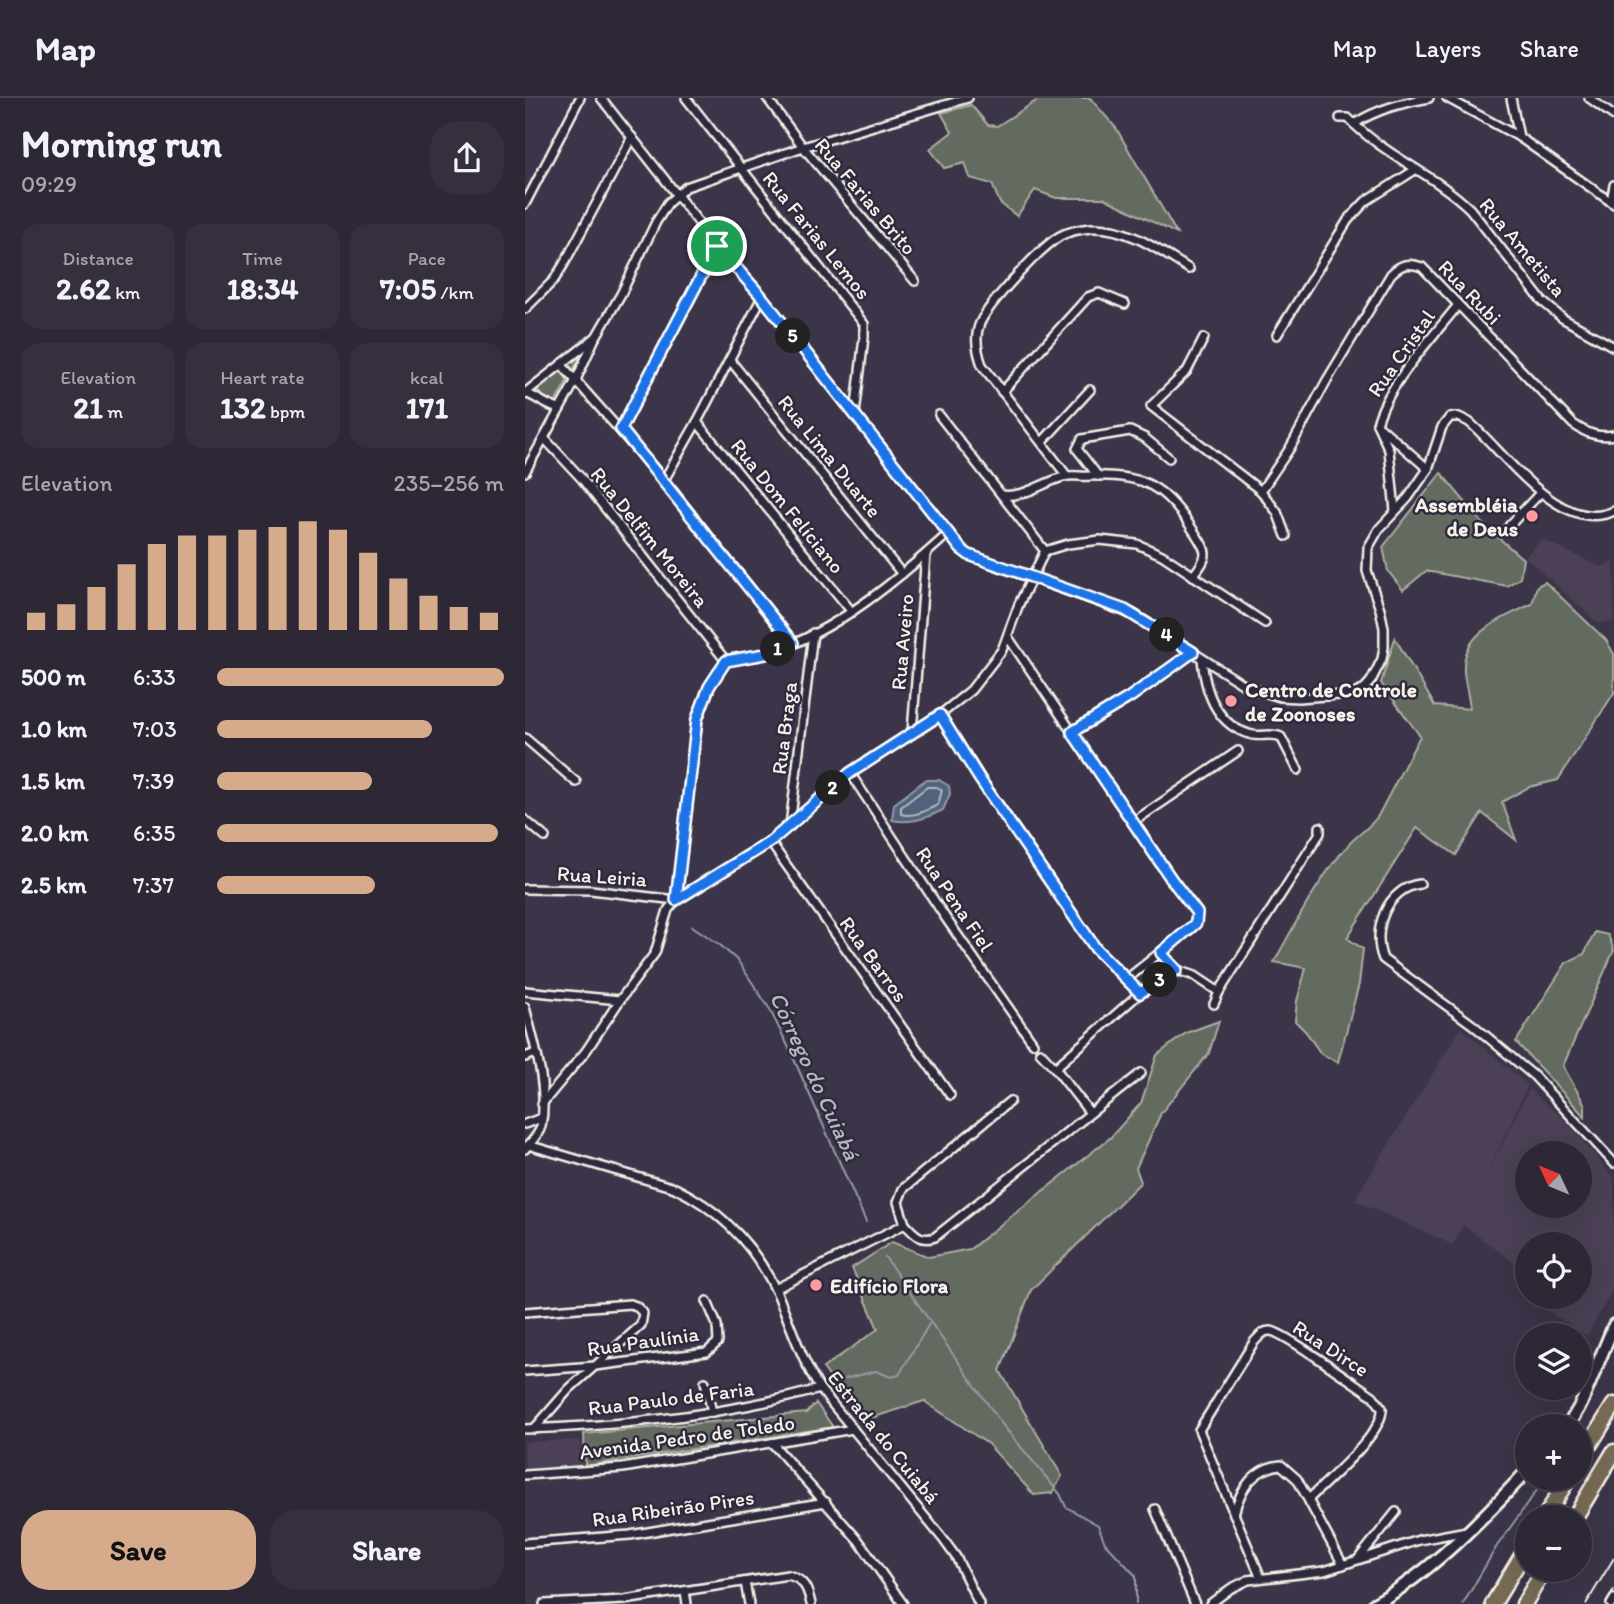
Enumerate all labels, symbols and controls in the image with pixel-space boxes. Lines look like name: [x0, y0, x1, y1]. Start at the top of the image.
text: Map: [35, 29, 96, 68]
text: Map: [1333, 34, 1377, 63]
text: Layers: [1415, 34, 1482, 63]
text: Share: [1520, 34, 1579, 63]
text: Morning run: [21, 121, 222, 167]
button: share: [430, 121, 504, 195]
street label: Rua Farias Brito: [810, 132, 922, 260]
street label: Rua Farias Lemos: [758, 166, 876, 304]
text: 09:29: [21, 170, 77, 198]
street label: Rua Ametista: [1474, 192, 1572, 302]
pin: [687, 216, 747, 276]
icon: arrive: [698, 227, 736, 265]
text: Distance: [63, 247, 134, 270]
text: Time: [242, 247, 283, 270]
text: Pace: [408, 247, 446, 270]
street label: Rua Rubi: [1433, 254, 1507, 330]
text: 2.62: [56, 270, 111, 307]
text: 18:34: [226, 270, 299, 307]
text: 7:05: [380, 270, 436, 307]
text: km: [111, 281, 140, 304]
text: /km: [436, 281, 474, 304]
street label: Rua Cristal: [1362, 305, 1440, 401]
pin: 5: [775, 318, 811, 354]
text: 5: [788, 324, 797, 347]
text: Elevation: [60, 366, 136, 389]
text: Heart rate: [220, 366, 305, 389]
text: kcal: [410, 366, 444, 389]
text: 21: [73, 389, 103, 426]
text: 132: [220, 389, 266, 426]
text: 171: [405, 389, 448, 426]
street label: Rua Lima Duarte: [773, 390, 887, 522]
text: m: [103, 400, 123, 423]
text: bpm: [266, 400, 305, 423]
street label: Rua Dom Felíciano: [726, 433, 850, 579]
street label: Rua Delfim Moreira: [586, 462, 714, 612]
text: Elevation: [21, 469, 112, 497]
text: 235–256 m: [394, 469, 504, 497]
place label: Assembléia de Deus: [1414, 492, 1519, 541]
marker: Assembléia de Deus: [1524, 508, 1540, 524]
street label: Rua Aveiro: [885, 593, 919, 691]
pin: 4: [1149, 618, 1185, 652]
text: 4: [1161, 623, 1172, 646]
pin: 1: [761, 632, 795, 666]
text: 1: [773, 637, 782, 660]
text: 500 m: [21, 663, 86, 691]
text: 6:33: [133, 663, 176, 691]
place label: Centro de Controle de Zoonoses: [1245, 677, 1417, 726]
street label: Rua Braga: [766, 680, 802, 776]
marker: Centro de Controle de Zoonoses: [1223, 693, 1239, 709]
text: 1.0 km: [21, 715, 87, 743]
text: 7:03: [133, 715, 177, 743]
text: 1.5 km: [21, 767, 85, 795]
text: 7:39: [133, 767, 175, 795]
pin: 2: [815, 770, 851, 806]
text: 2: [828, 776, 838, 799]
text: 2.0 km: [21, 819, 89, 847]
text: 6:35: [133, 819, 175, 847]
street label: Rua Pena Fiel: [911, 842, 999, 956]
street label: Rua Leiria: [556, 860, 648, 892]
text: 2.5 km: [21, 871, 86, 899]
text: 7:37: [133, 871, 174, 899]
street label: Rua Barros: [835, 911, 913, 1007]
pin: 3: [1143, 962, 1177, 998]
text: 3: [1154, 968, 1165, 991]
water label: Córrego do Cuiabá: [764, 987, 867, 1166]
north arrow: [1515, 1141, 1593, 1218]
map controls: [1515, 1141, 1592, 1582]
button: locate: [1515, 1232, 1592, 1309]
place label: Edifício Flora: [830, 1273, 949, 1298]
marker: Edifício Flora: [808, 1277, 824, 1293]
street label: Rua Dirce: [1288, 1314, 1374, 1382]
street label: Rua Paulínia: [585, 1321, 701, 1361]
button: layers: [1515, 1323, 1592, 1400]
street label: Estrada do Cuiabá: [823, 1365, 945, 1509]
street label: Rua Paulo de Faria: [587, 1375, 755, 1421]
street label: Avenida Pedro de Toledo: [578, 1409, 796, 1465]
button: +: [1515, 1414, 1592, 1491]
street label: Rua Ribeirão Pires: [590, 1484, 756, 1532]
button: −: [1515, 1505, 1592, 1582]
button: Save: [21, 1510, 256, 1590]
button: Share: [270, 1510, 504, 1590]

